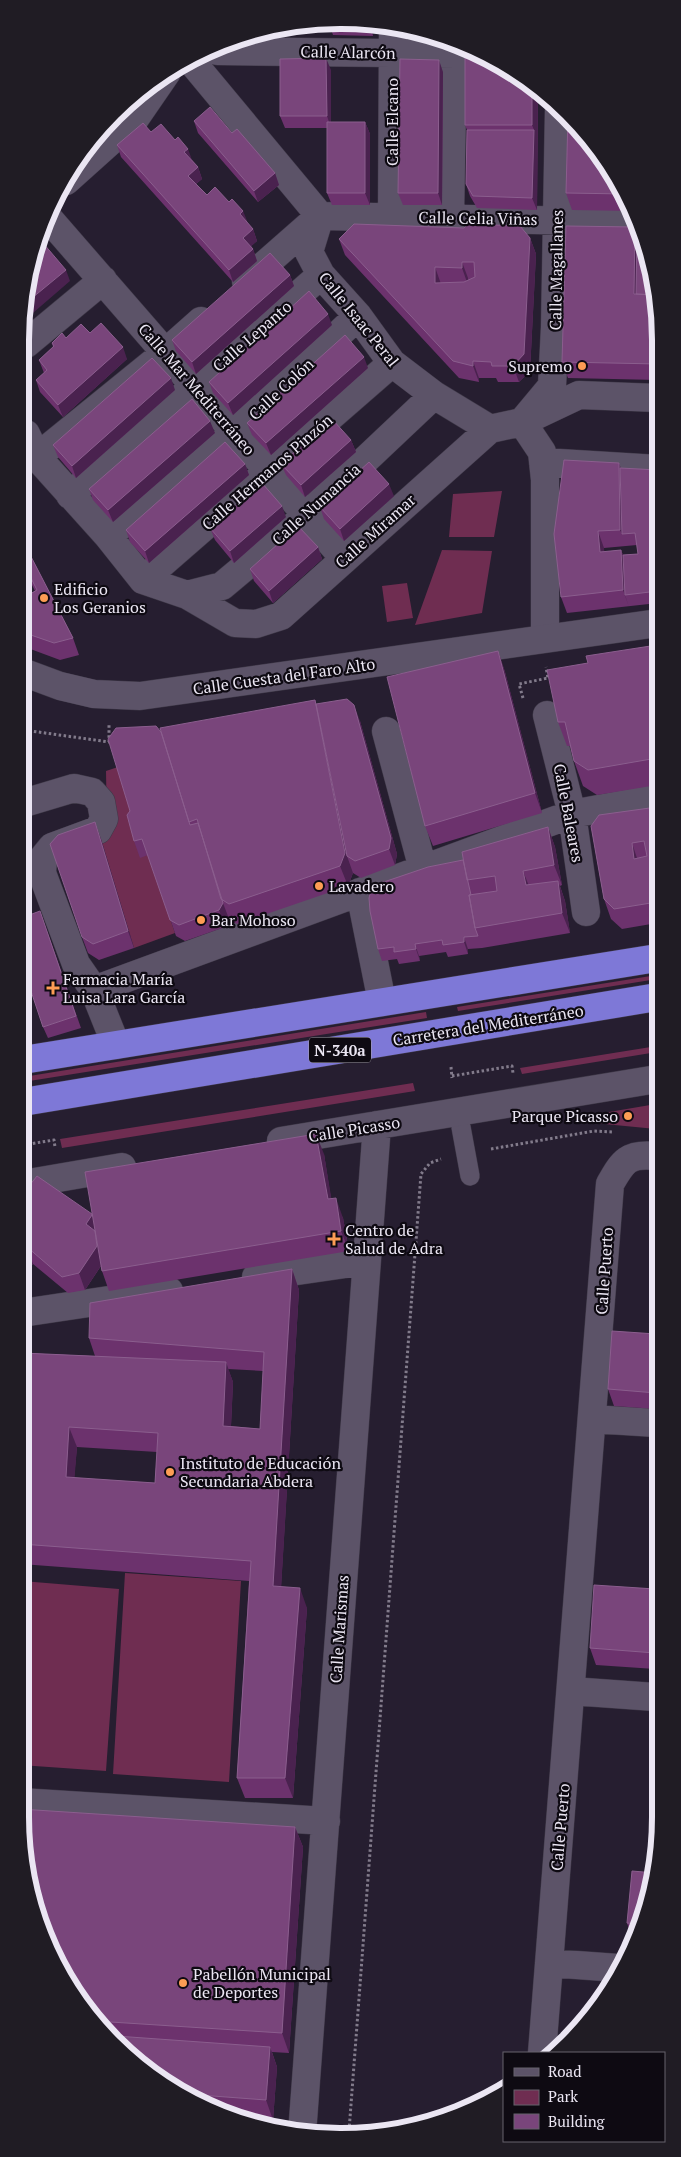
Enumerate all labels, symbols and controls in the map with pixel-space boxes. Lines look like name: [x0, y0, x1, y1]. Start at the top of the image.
street label: Calle Alarcón: [300, 40, 396, 64]
street label: Calle Elcano: [381, 78, 403, 166]
street label: Calle Celia Viñas: [418, 206, 538, 230]
street label: Calle Magallanes: [544, 209, 568, 330]
street label: Calle Isaac Peral: [314, 267, 404, 371]
street label: Calle Lepanto: [208, 295, 296, 377]
street label: Calle Mar Mediterráneo: [133, 318, 261, 460]
street label: Calle Colón: [244, 353, 319, 425]
place label: Supremo: [508, 355, 572, 377]
marker: Supremo: [576, 360, 588, 372]
street label: Calle Hermanos Pinzón: [197, 409, 337, 535]
street label: Calle Numancia: [267, 458, 365, 550]
street label: Calle Miramar: [330, 488, 420, 573]
place label: Edificio Los Geranios: [54, 578, 146, 618]
marker: Edificio Los Geranios: [38, 592, 50, 604]
street label: Calle Cuesta del Faro Alto: [191, 652, 377, 700]
street label: Calle Baleares: [549, 762, 589, 864]
place label: Lavadero: [329, 875, 394, 897]
marker: Lavadero: [313, 880, 325, 892]
place label: Bar Mohoso: [211, 909, 296, 931]
marker: Bar Mohoso: [195, 914, 207, 926]
place label: Farmacia María Luisa Lara García: [63, 968, 185, 1008]
marker: Farmacia María Luisa Lara García: [47, 982, 59, 994]
street label: Carretera del Mediterráneo: [391, 999, 585, 1051]
road number: N-340a: [309, 1038, 371, 1062]
place label: Parque Picasso: [512, 1105, 618, 1127]
marker: Parque Picasso: [622, 1110, 634, 1122]
street label: Calle Picasso: [307, 1111, 402, 1147]
place label: Centro de Salud de Adra: [345, 1219, 443, 1259]
street label: Calle Puerto: [590, 1226, 618, 1315]
marker: Centro de Salud de Adra: [327, 1232, 341, 1246]
place label: Instituto de Educación Secundaria Abdera: [180, 1452, 341, 1492]
marker: Instituto de Educación Secundaria Abdera: [164, 1466, 176, 1478]
street label: Calle Marismas: [324, 1574, 354, 1684]
street label: Calle Puerto: [545, 1782, 575, 1872]
place label: Pabellón Municipal de Deportes: [193, 1963, 331, 2003]
marker: Pabellón Municipal de Deportes: [177, 1977, 189, 1989]
legend: [503, 2052, 666, 2142]
text: Road: [548, 2061, 581, 2081]
text: Park: [548, 2086, 578, 2106]
text: Building: [548, 2111, 606, 2131]

